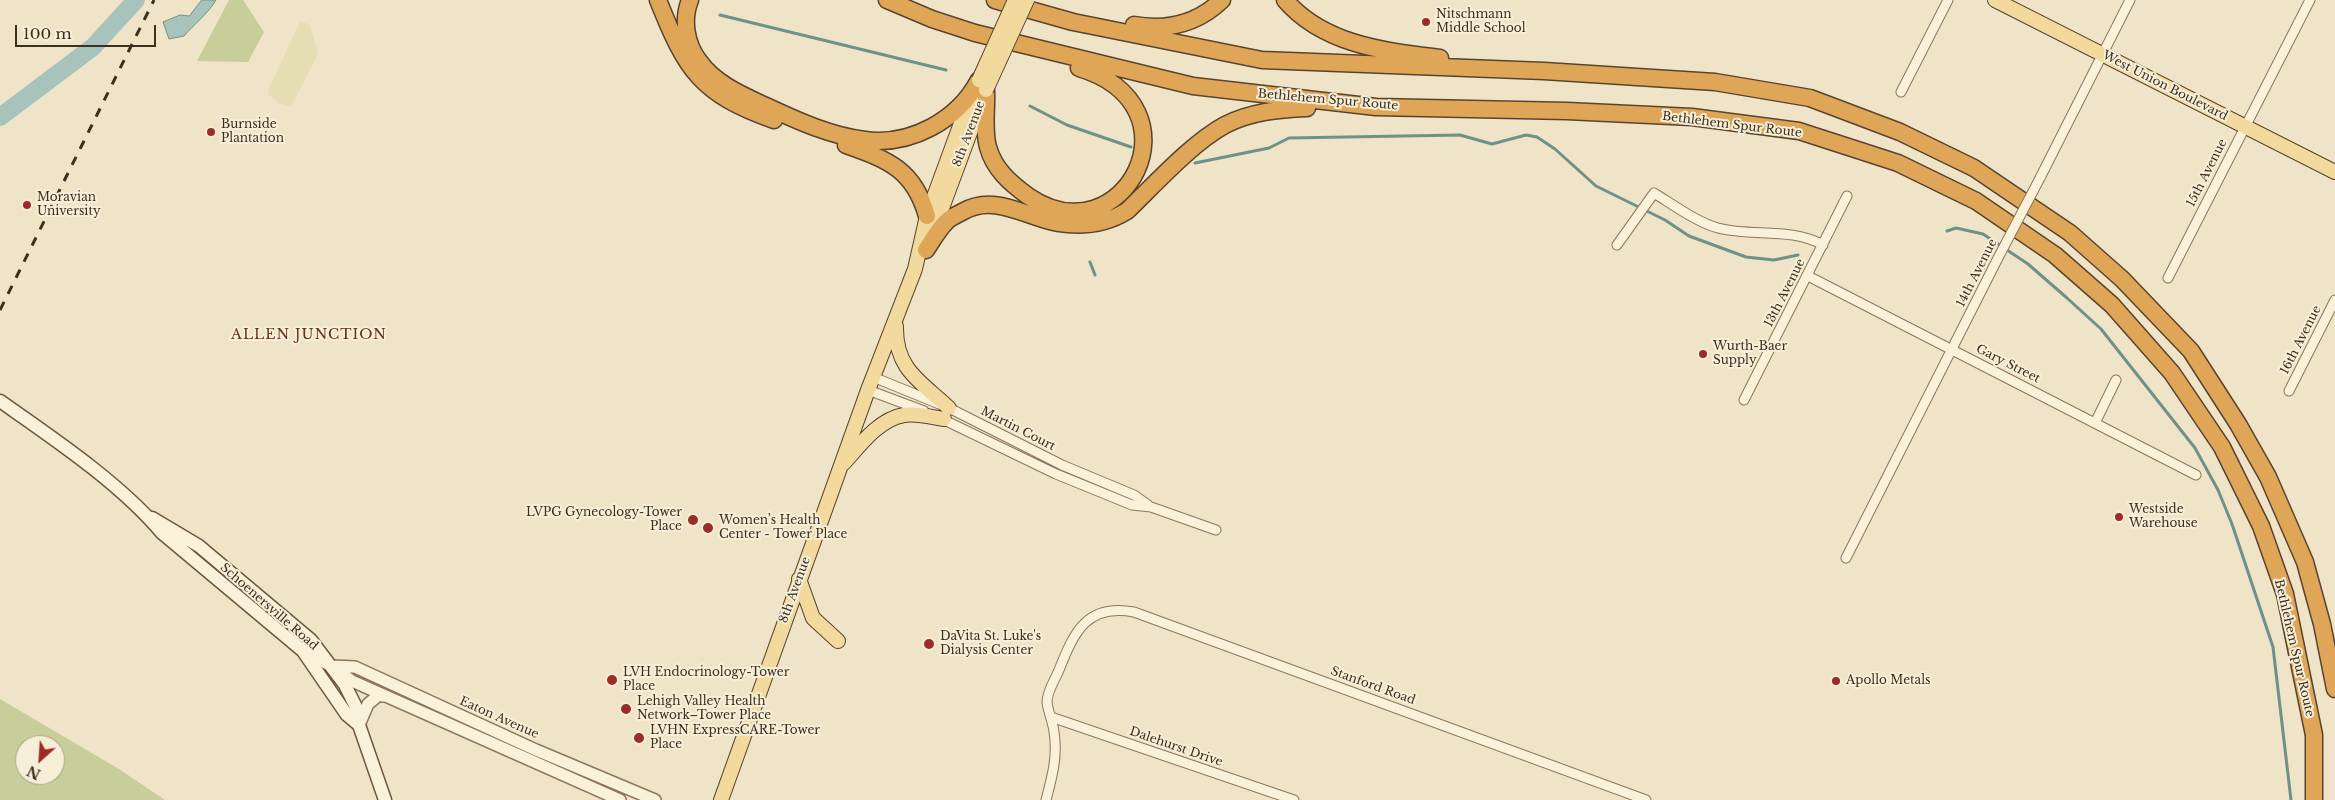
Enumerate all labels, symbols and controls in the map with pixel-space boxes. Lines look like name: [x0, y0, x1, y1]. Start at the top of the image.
place label: Nitschmann Middle School: [1436, 8, 1526, 36]
scale bar: [18, 15, 159, 47]
marker: Nitschmann Middle School: [1420, 16, 1432, 28]
text: 100 m: [23, 24, 72, 43]
street label: West Union Boulevard: [2100, 48, 2230, 124]
street label: Bethlehem Spur Route: [1257, 87, 1399, 113]
street label: 8th Avenue: [950, 99, 988, 169]
street label: Bethlehem Spur Route: [1661, 109, 1803, 141]
place label: Burnside Plantation: [221, 118, 284, 146]
marker: Burnside Plantation: [205, 126, 217, 138]
street label: 15th Avenue: [2184, 137, 2230, 209]
place label: Moravian University: [37, 191, 101, 219]
marker: Moravian University: [21, 199, 33, 211]
street label: 14th Avenue: [1954, 237, 2000, 309]
street label: 13th Avenue: [1762, 256, 1808, 330]
street label: 16th Avenue: [2278, 303, 2324, 377]
district label: ALLEN JUNCTION: [229, 327, 389, 343]
place label: Wurth-Baer Supply: [1713, 340, 1787, 368]
street label: Gary Street: [1974, 342, 2042, 386]
marker: Wurth-Baer Supply: [1697, 348, 1709, 360]
street label: Martin Court: [978, 404, 1058, 454]
place label: Westside Warehouse: [2129, 503, 2198, 531]
place label: LVPG Gynecology-Tower Place: [526, 506, 682, 534]
marker: Westside Warehouse: [2113, 511, 2125, 523]
marker: LVPG Gynecology-Tower Place: [686, 513, 700, 527]
place label: Women’s Health Center - Tower Place: [719, 514, 847, 542]
marker: Women’s Health Center - Tower Place: [701, 521, 715, 535]
street label: 8th Avenue: [776, 555, 814, 625]
street label: Schoenersville Road: [217, 561, 321, 653]
street label: Bethlehem Spur Route: [2271, 578, 2317, 718]
place label: DaVita St. Luke's Dialysis Center: [940, 630, 1041, 658]
marker: DaVita St. Luke's Dialysis Center: [922, 637, 936, 651]
street label: Stanford Road: [1329, 664, 1417, 708]
place label: LVH Endocrinology-Tower Place: [623, 666, 789, 694]
marker: LVH Endocrinology-Tower Place: [605, 673, 619, 687]
place label: Apollo Metals: [1846, 674, 1931, 688]
marker: Apollo Metals: [1830, 675, 1842, 687]
street label: Eaton Avenue: [457, 694, 541, 742]
place label: Lehigh Valley Health Network–Tower Place: [637, 695, 771, 723]
marker: Lehigh Valley Health Network–Tower Place: [619, 702, 633, 716]
place label: LVHN ExpressCARE-Tower Place: [650, 724, 820, 752]
street label: Dalehurst Drive: [1127, 724, 1225, 770]
marker: LVHN ExpressCARE-Tower Place: [632, 731, 646, 745]
north arrow: [15, 735, 65, 785]
text: N: [24, 762, 44, 784]

